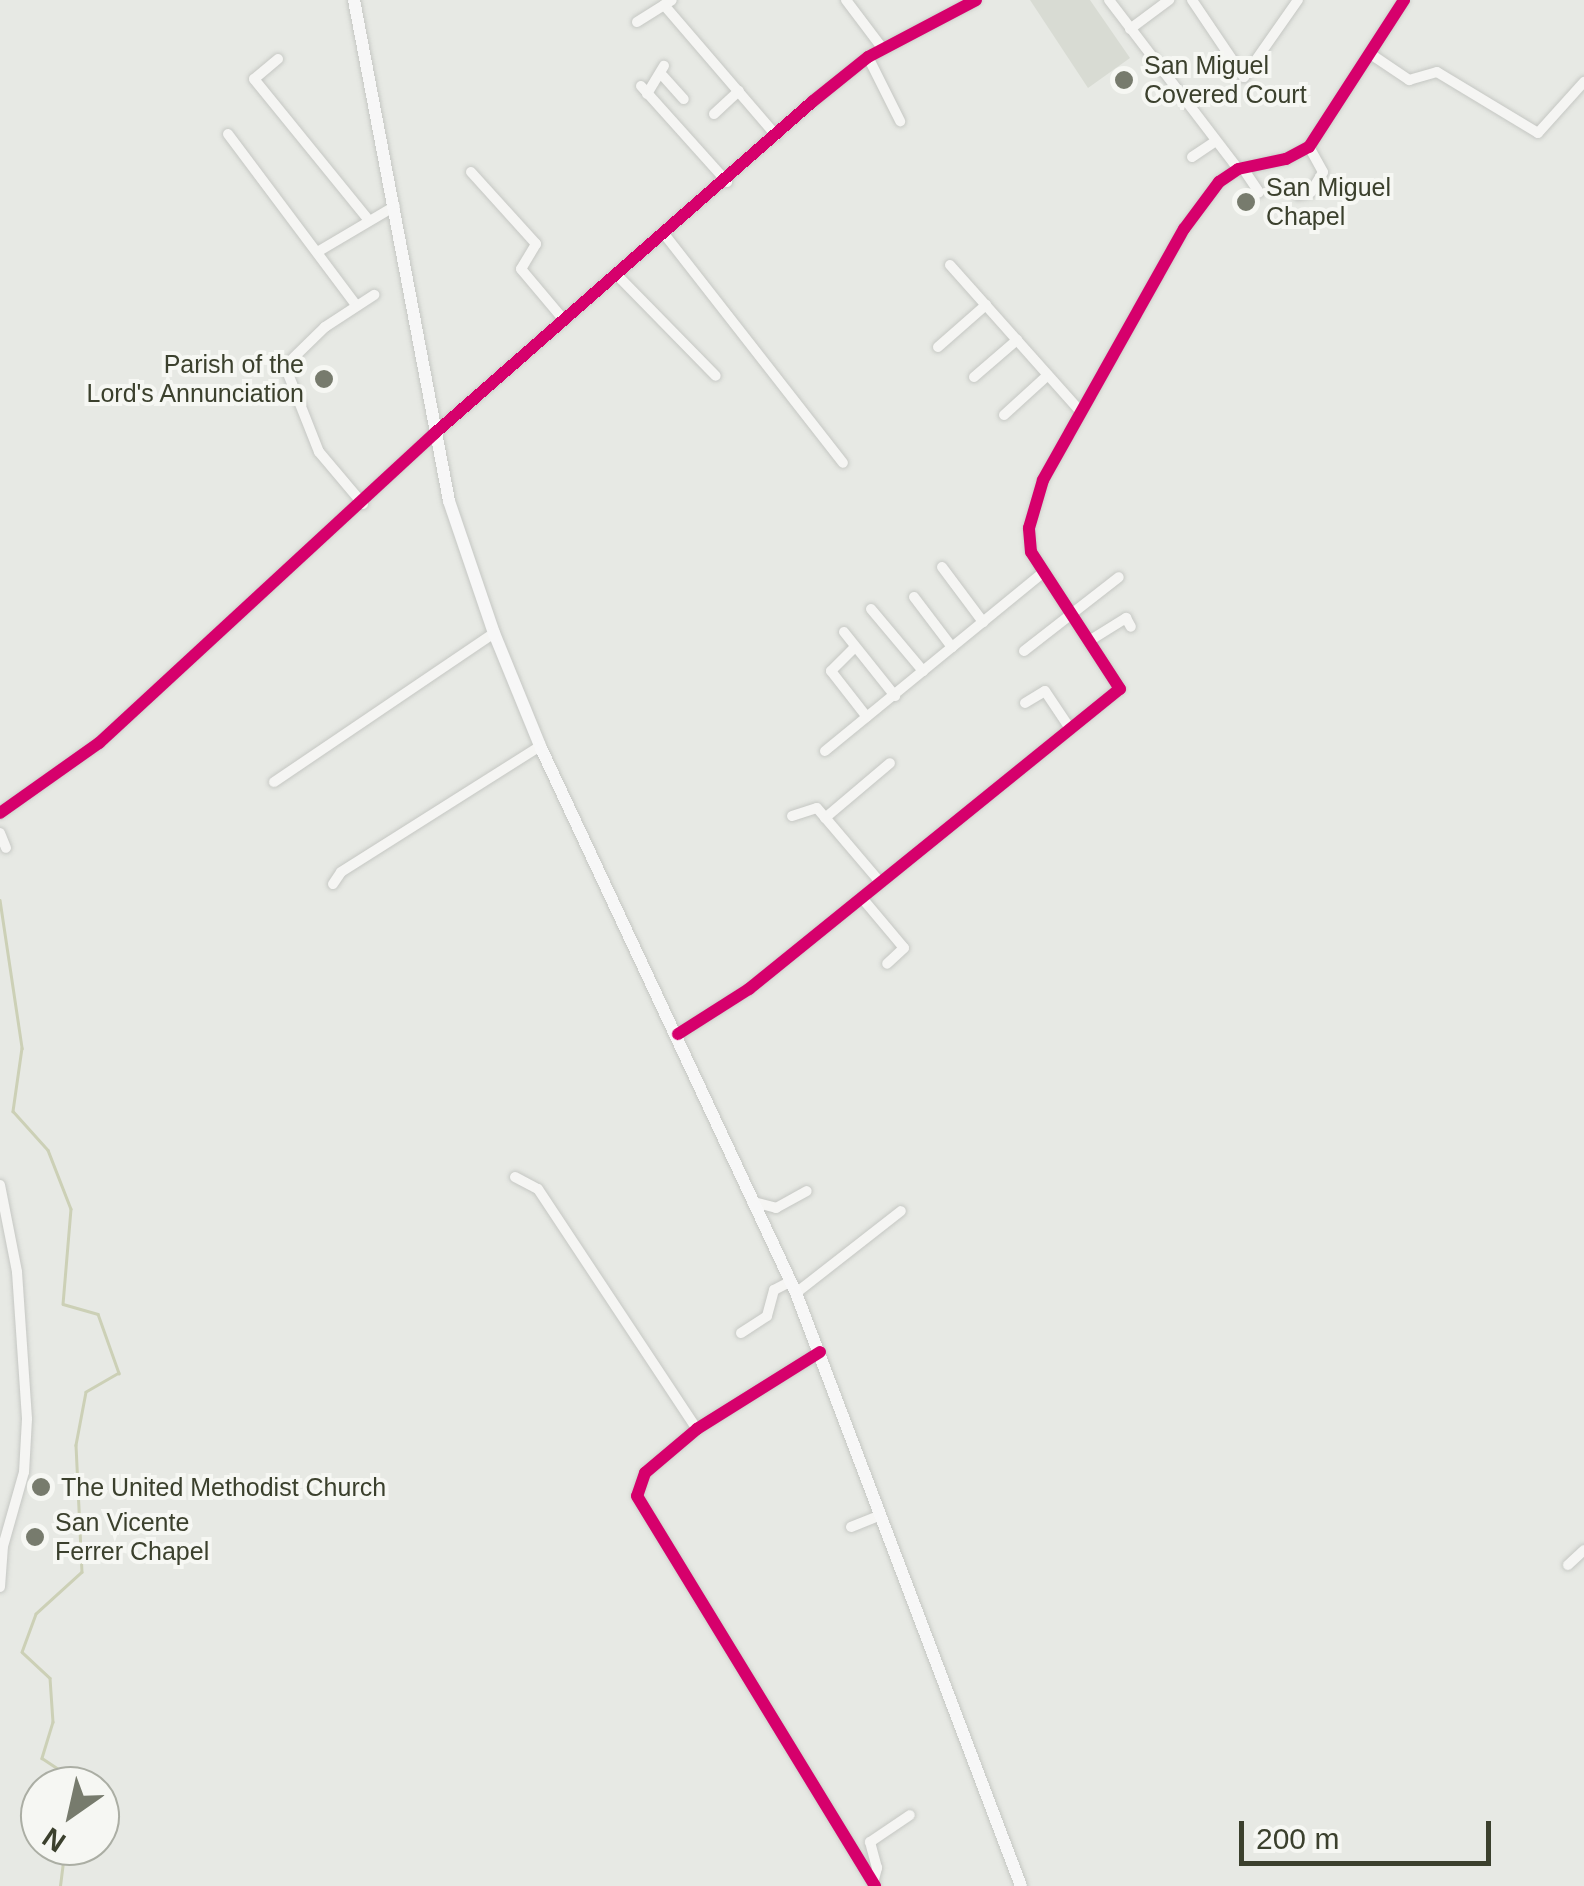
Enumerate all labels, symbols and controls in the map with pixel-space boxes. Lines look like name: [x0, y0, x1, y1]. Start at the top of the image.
place label: San Miguel Covered Court: [1144, 51, 1307, 110]
marker: San Miguel Covered Court: [1113, 69, 1135, 91]
place label: San Miguel Chapel: [1266, 173, 1391, 232]
marker: San Miguel Chapel: [1235, 191, 1257, 213]
place label: Parish of the Lord's Annunciation: [85, 350, 304, 409]
marker: Parish of the Lord's Annunciation: [313, 368, 335, 390]
place label: The United Methodist Church: [61, 1472, 386, 1502]
marker: The United Methodist Church: [30, 1476, 52, 1498]
place label: San Vicente Ferrer Chapel: [55, 1508, 209, 1567]
marker: San Vicente Ferrer Chapel: [24, 1526, 46, 1548]
north arrow: [20, 1766, 120, 1866]
scale bar: [1244, 1801, 1496, 1863]
text: N: [37, 1821, 71, 1858]
text: 200 m: [1256, 1822, 1339, 1855]

